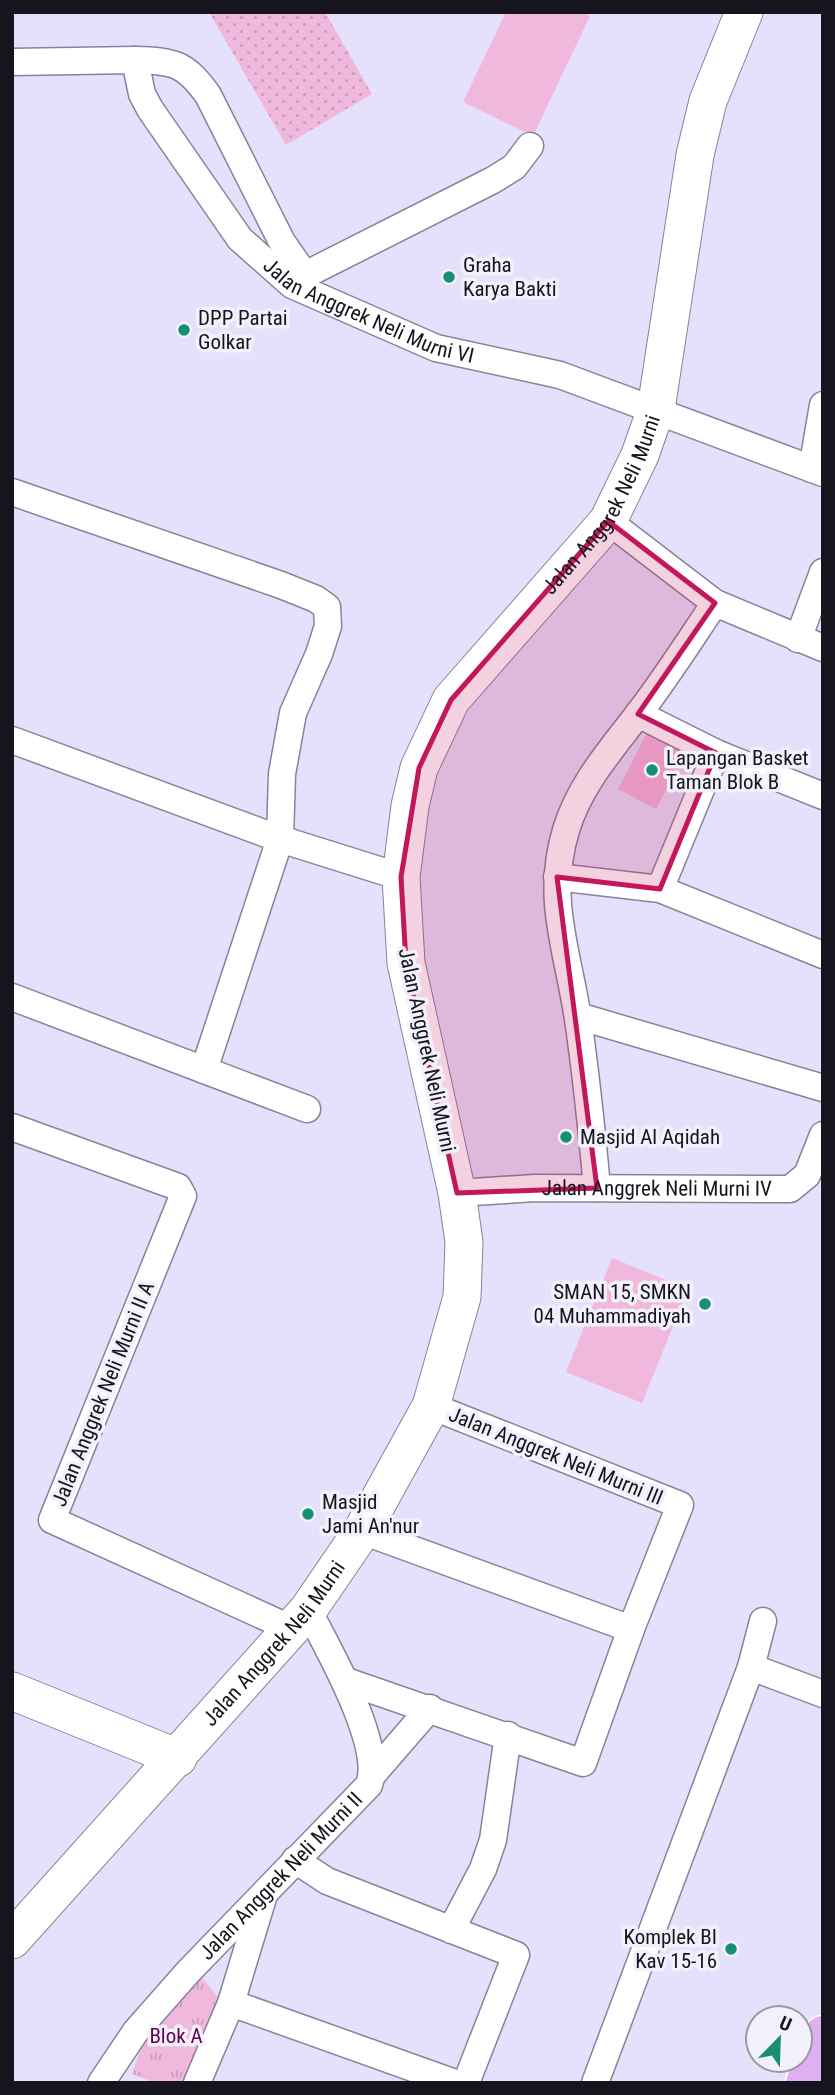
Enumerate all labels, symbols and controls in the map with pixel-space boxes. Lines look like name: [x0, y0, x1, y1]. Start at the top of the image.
street label: Jalan Anggrek Neli Murni VI: [258, 253, 476, 368]
place label: Graha Karya Bakti: [463, 253, 557, 301]
marker: Graha Karya Bakti: [441, 269, 457, 285]
place label: DPP Partai Golkar: [198, 306, 288, 354]
marker: DPP Partai Golkar: [176, 322, 192, 338]
street label: Jalan Anggrek Neli Murni: [537, 412, 665, 599]
place label: Lapangan Basket Taman Blok B: [666, 746, 808, 794]
marker: Lapangan Basket Taman Blok B: [644, 762, 660, 778]
street label: Jalan Anggrek Neli Murni: [394, 946, 460, 1154]
place label: Masjid Al Aqidah: [580, 1125, 720, 1149]
marker: Masjid Al Aqidah: [558, 1129, 574, 1145]
street label: Jalan Anggrek Neli Murni IV: [542, 1176, 772, 1201]
street label: Jalan Anggrek Neli Murni II A: [47, 1278, 159, 1510]
place label: SMAN 15, SMKN 04 Muhammadiyah: [534, 1280, 691, 1328]
marker: SMAN 15, SMKN 04 Muhammadiyah: [697, 1296, 713, 1312]
street label: Jalan Anggrek Neli Murni III: [445, 1402, 667, 1510]
place label: Masjid Jami An'nur: [322, 1490, 419, 1538]
marker: Masjid Jami An'nur: [300, 1506, 316, 1522]
street label: Jalan Anggrek Neli Murni: [198, 1556, 350, 1731]
street label: Jalan Anggrek Neli Murni II: [195, 1787, 367, 1965]
place label: Komplek BI Kav 15-16: [623, 1925, 717, 1973]
marker: Komplek BI Kav 15-16: [723, 1941, 739, 1957]
north arrow: [744, 2004, 814, 2074]
text: U: [776, 2011, 795, 2037]
park label: Blok A: [149, 2024, 203, 2048]

